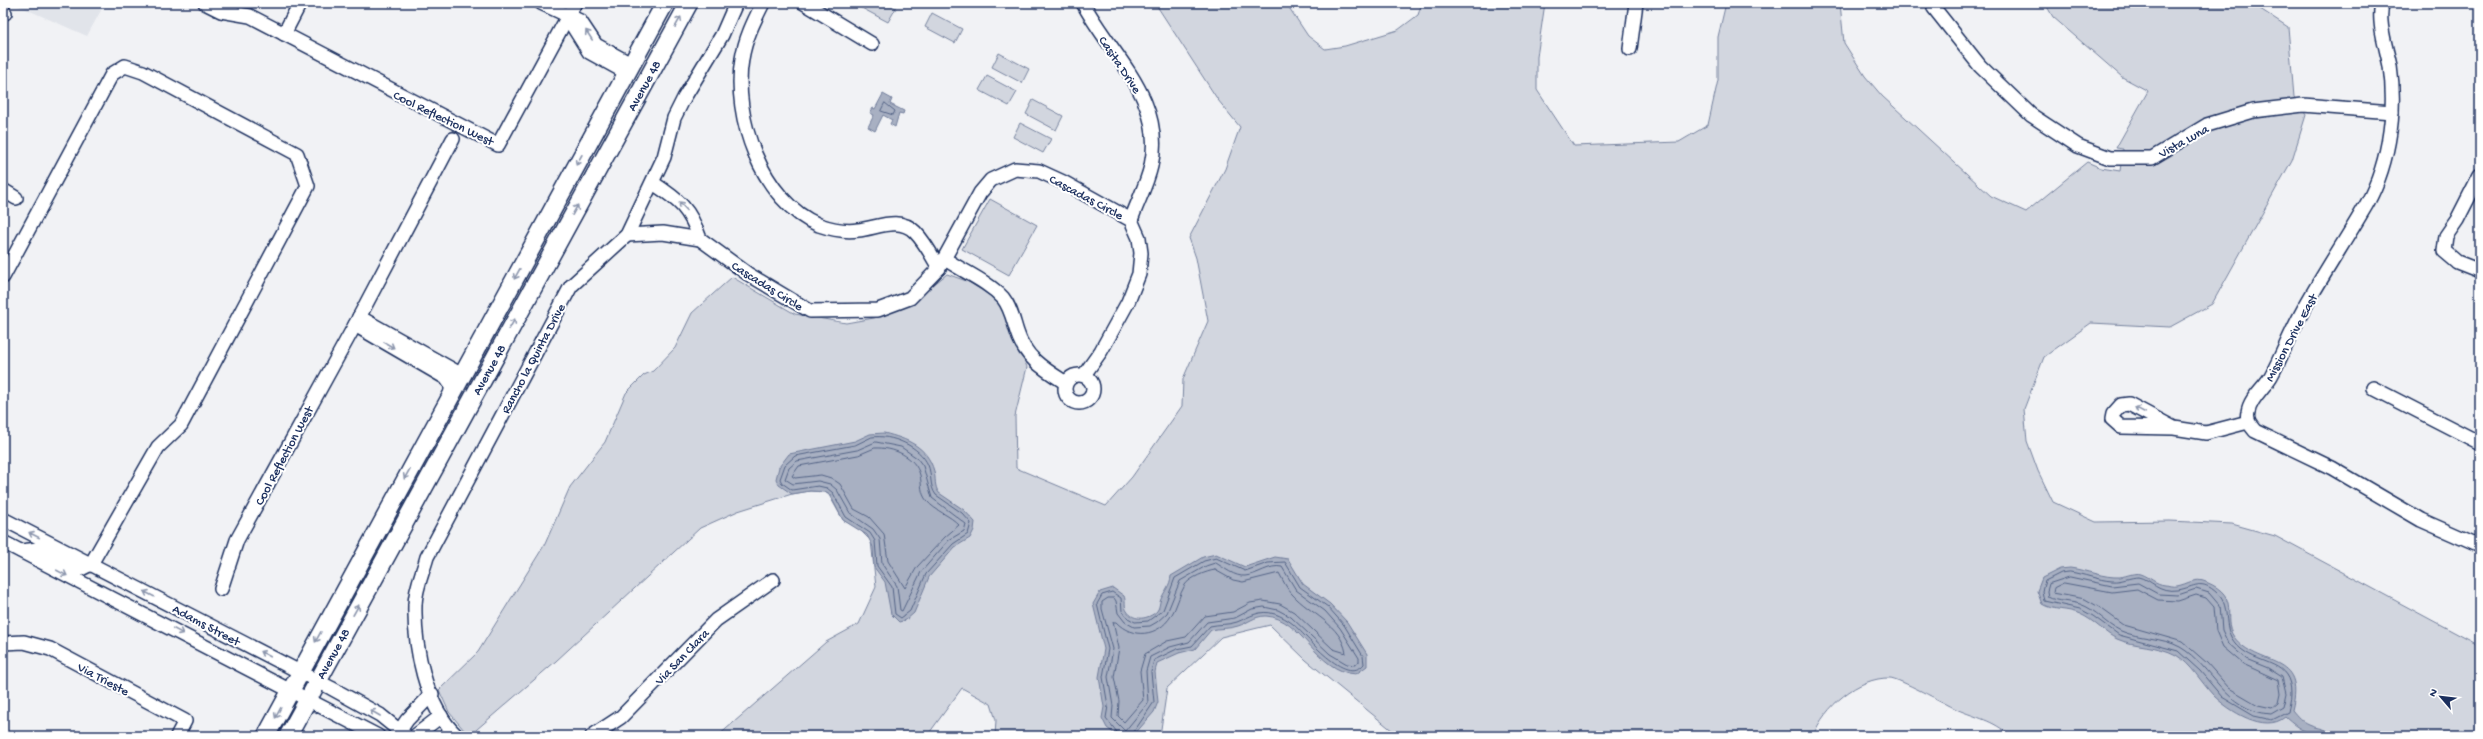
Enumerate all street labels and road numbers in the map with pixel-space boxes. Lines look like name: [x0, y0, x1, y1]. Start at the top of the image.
street label: Casita Drive: [1094, 34, 1144, 97]
street label: Avenue 48: [625, 58, 665, 114]
street label: Cool Reflection West: [390, 88, 497, 151]
street label: Vista Luna: [2156, 122, 2212, 162]
street label: Cascadas Circle: [1046, 172, 1126, 224]
street label: Cascadas Circle: [728, 259, 806, 315]
street label: Mission Drive East: [2263, 290, 2322, 385]
street label: Rancho la Quinta Drive: [499, 301, 570, 417]
street label: Avenue 48: [470, 342, 510, 398]
street label: Cool Reflection West: [253, 403, 318, 508]
street label: Adams Street: [170, 602, 244, 651]
street label: Avenue 48: [314, 626, 354, 682]
street label: Via San Clara: [652, 626, 714, 689]
street label: Via Trieste: [74, 660, 131, 700]

